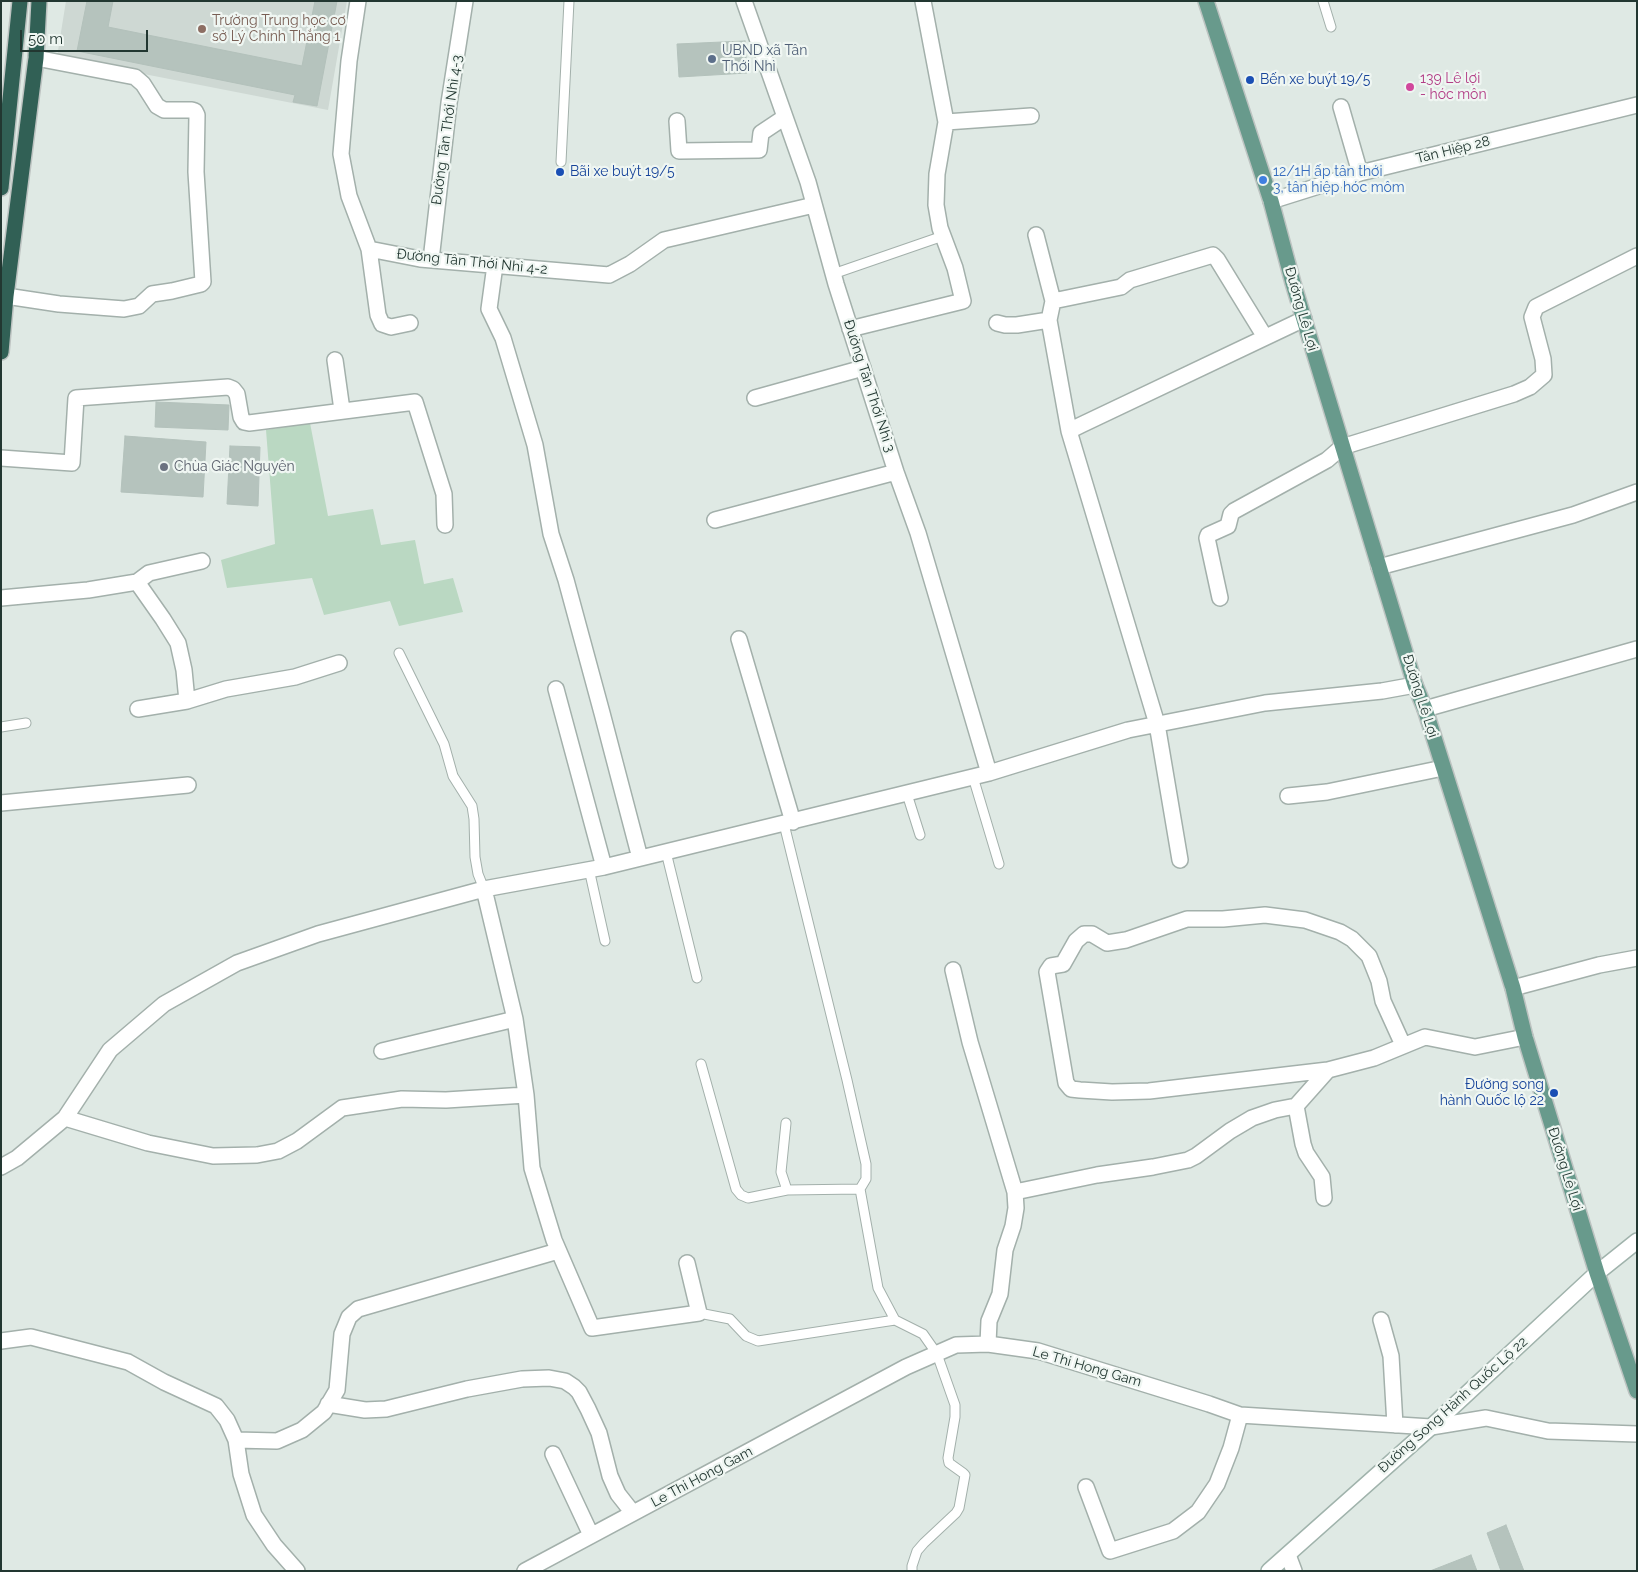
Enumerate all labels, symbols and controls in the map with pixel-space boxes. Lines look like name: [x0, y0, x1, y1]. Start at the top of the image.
place label: Trường Trung học cơ sở Lý Chính Thắng 1: [212, 13, 346, 46]
scale bar: [22, 20, 150, 52]
marker: Trường Trung học cơ sở Lý Chính Thắng 1: [196, 23, 208, 35]
text: 50 m: [28, 30, 63, 48]
place label: UBND xã Tân Thới Nhì: [722, 43, 807, 75]
marker: UBND xã Tân Thới Nhì: [706, 53, 718, 65]
street label: Đường Tân Thới Nhì 4-3: [428, 54, 466, 206]
place label: 139 Lê lợi - hóc môn: [1420, 71, 1487, 104]
place label: Bến xe buýt 19/5: [1260, 72, 1370, 88]
marker: Bến xe buýt 19/5: [1244, 74, 1256, 86]
marker: 139 Lê lợi - hóc môn: [1404, 81, 1416, 93]
street label: Tân Hiệp 28: [1414, 133, 1492, 167]
place label: Bãi xe buýt 19/5: [570, 164, 675, 180]
place label: 12/1H ấp tân thới 3, tân hiệp hóc môm: [1273, 164, 1405, 196]
marker: Bãi xe buýt 19/5: [554, 166, 566, 178]
marker: 12/1H ấp tân thới 3, tân hiệp hóc môm: [1257, 174, 1269, 186]
street label: Đường Tân Thới Nhì 4-2: [396, 246, 548, 278]
street label: Đường Lê Lợi: [1281, 265, 1321, 353]
street label: Đường Tân Thới Nhì 3: [840, 318, 898, 454]
place label: Chùa Giác Nguyên: [174, 459, 295, 475]
marker: Chùa Giác Nguyên: [158, 461, 170, 473]
street label: Đường Lê Lợi: [1399, 652, 1441, 740]
place label: Đường song hành Quốc lộ 22: [1440, 1077, 1544, 1110]
marker: Đường song hành Quốc lộ 22: [1548, 1087, 1560, 1099]
street label: Đường Lê Lợi: [1544, 1125, 1586, 1213]
street label: Đường Song Hành Quốc Lộ 22: [1375, 1333, 1531, 1477]
street label: Le Thi Hong Gam: [1031, 1343, 1143, 1391]
street label: Le Thi Hong Gam: [648, 1443, 756, 1511]

